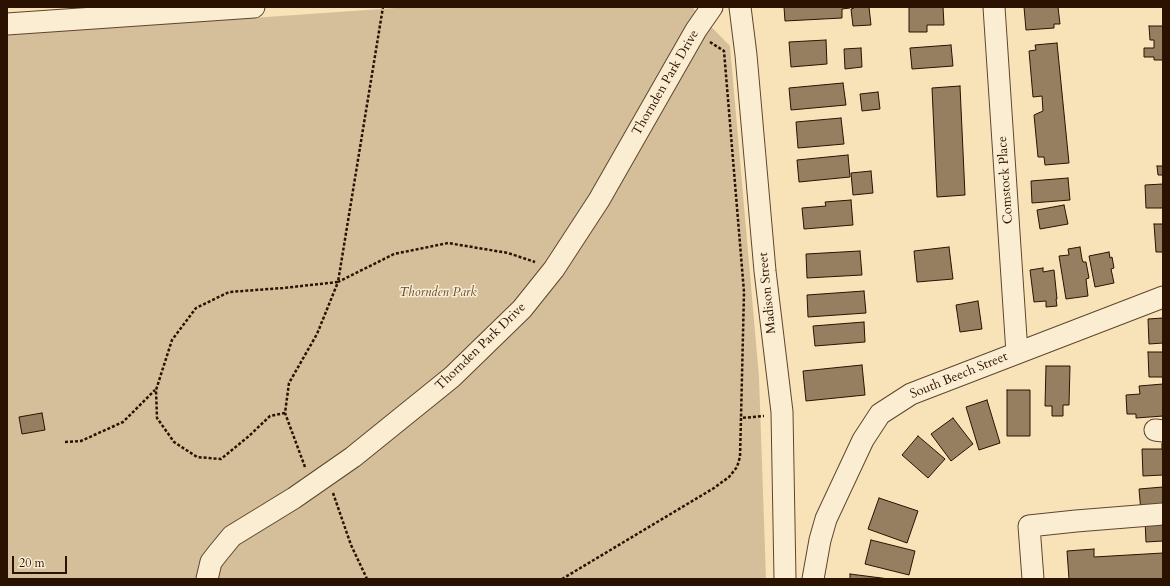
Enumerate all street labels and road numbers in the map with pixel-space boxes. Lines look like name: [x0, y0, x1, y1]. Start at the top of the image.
street label: Thornden Park Drive: [629, 27, 703, 139]
street label: Comstock Place: [995, 135, 1017, 225]
street label: Madison Street: [756, 251, 780, 335]
street label: Thornden Park Drive: [433, 300, 529, 394]
street label: South Beech Street: [908, 349, 1010, 403]

